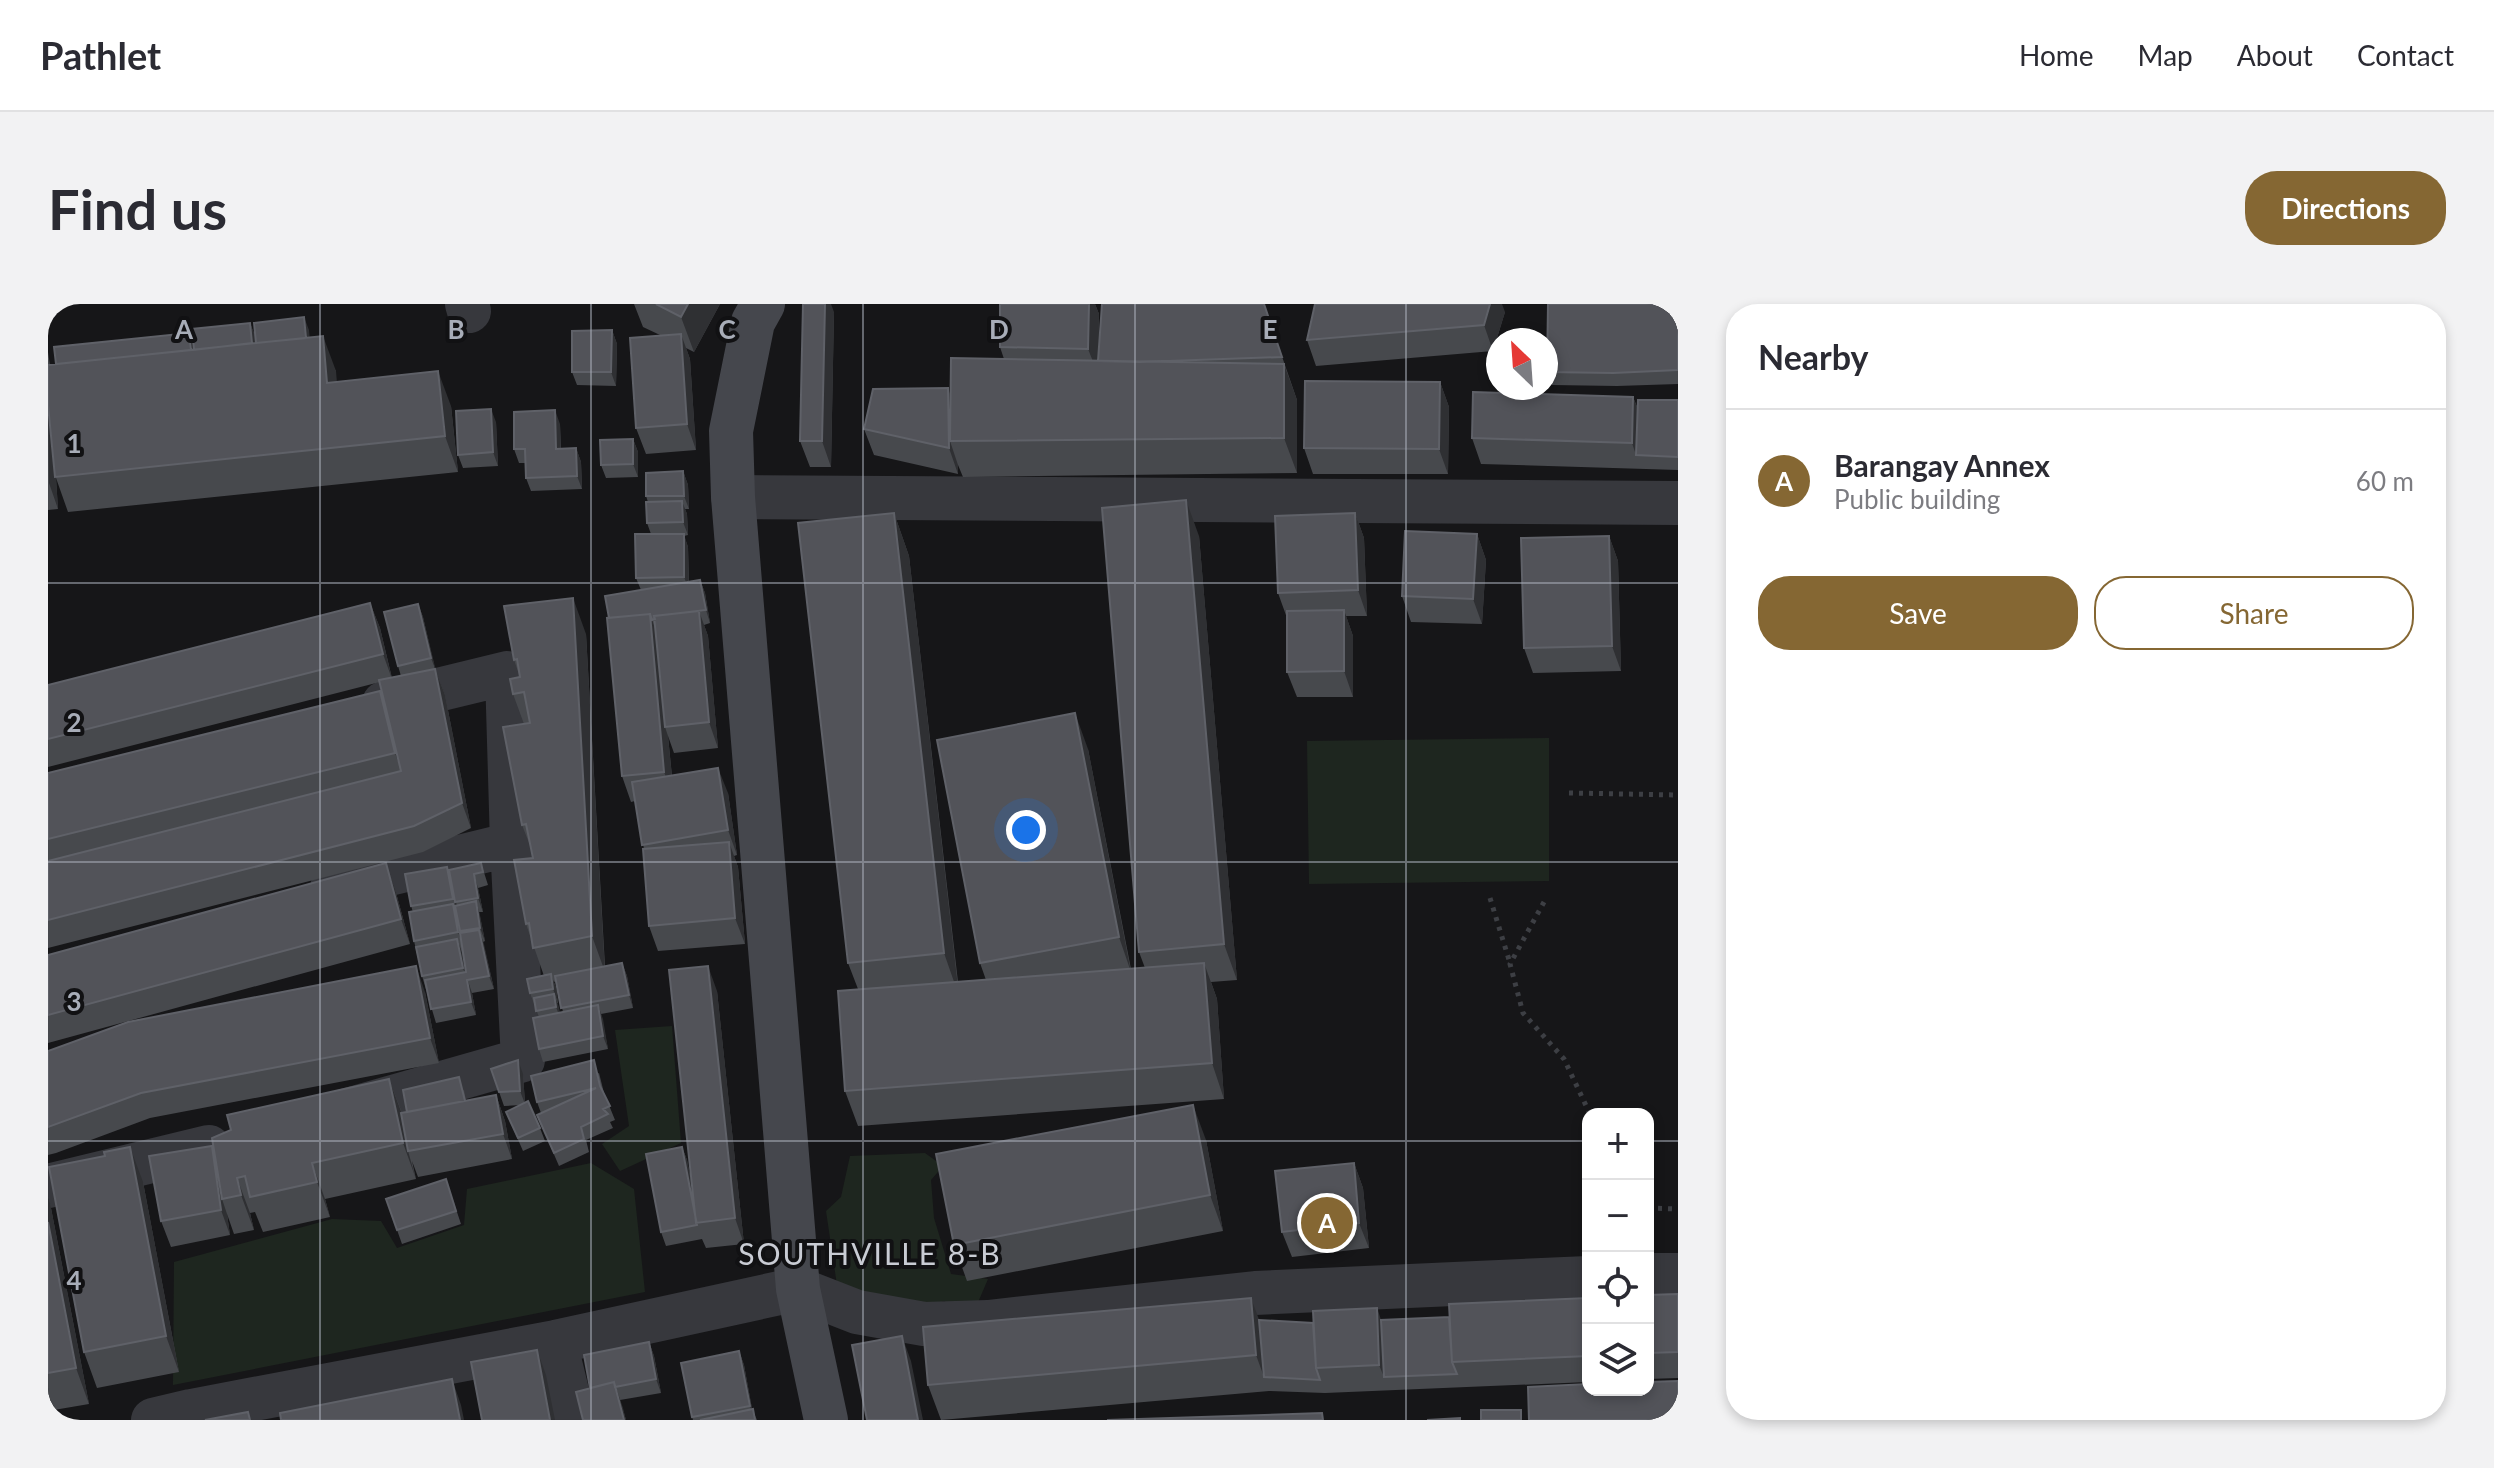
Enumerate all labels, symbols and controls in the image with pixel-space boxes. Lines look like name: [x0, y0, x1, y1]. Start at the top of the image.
text: Pathlet: [40, 32, 161, 78]
text: Home: [2019, 38, 2094, 72]
text: Map: [2138, 38, 2193, 72]
text: About: [2237, 38, 2313, 72]
text: Contact: [2357, 38, 2454, 72]
button: Directions: [2245, 171, 2446, 245]
text: Find us: [48, 175, 227, 242]
text: A: [174, 313, 194, 345]
text: B: [447, 313, 465, 345]
text: C: [718, 313, 736, 345]
text: D: [989, 313, 1009, 345]
text: E: [1263, 313, 1277, 345]
north arrow: [1486, 328, 1558, 400]
text: Nearby: [1758, 336, 1869, 377]
text: 1: [66, 427, 82, 459]
text: Barangay Annex: [1834, 447, 2050, 483]
text: A: [1775, 465, 1793, 497]
text: 60 m: [2356, 465, 2414, 497]
text: Public building: [1834, 483, 2000, 515]
button: Save: [1758, 576, 2078, 650]
button: Share: [2094, 576, 2414, 650]
text: 2: [66, 706, 82, 738]
your location: [1006, 810, 1046, 850]
text: 3: [66, 985, 82, 1017]
map controls: [1582, 1108, 1654, 1396]
button: +: [1582, 1108, 1654, 1180]
button: −: [1582, 1180, 1654, 1252]
pin: A: [1301, 1193, 1353, 1253]
district label: SOUTHVILLE 8-B: [738, 1235, 1002, 1271]
button: locate: [1582, 1252, 1654, 1324]
text: 4: [66, 1264, 82, 1296]
button: layers: [1582, 1324, 1654, 1396]

